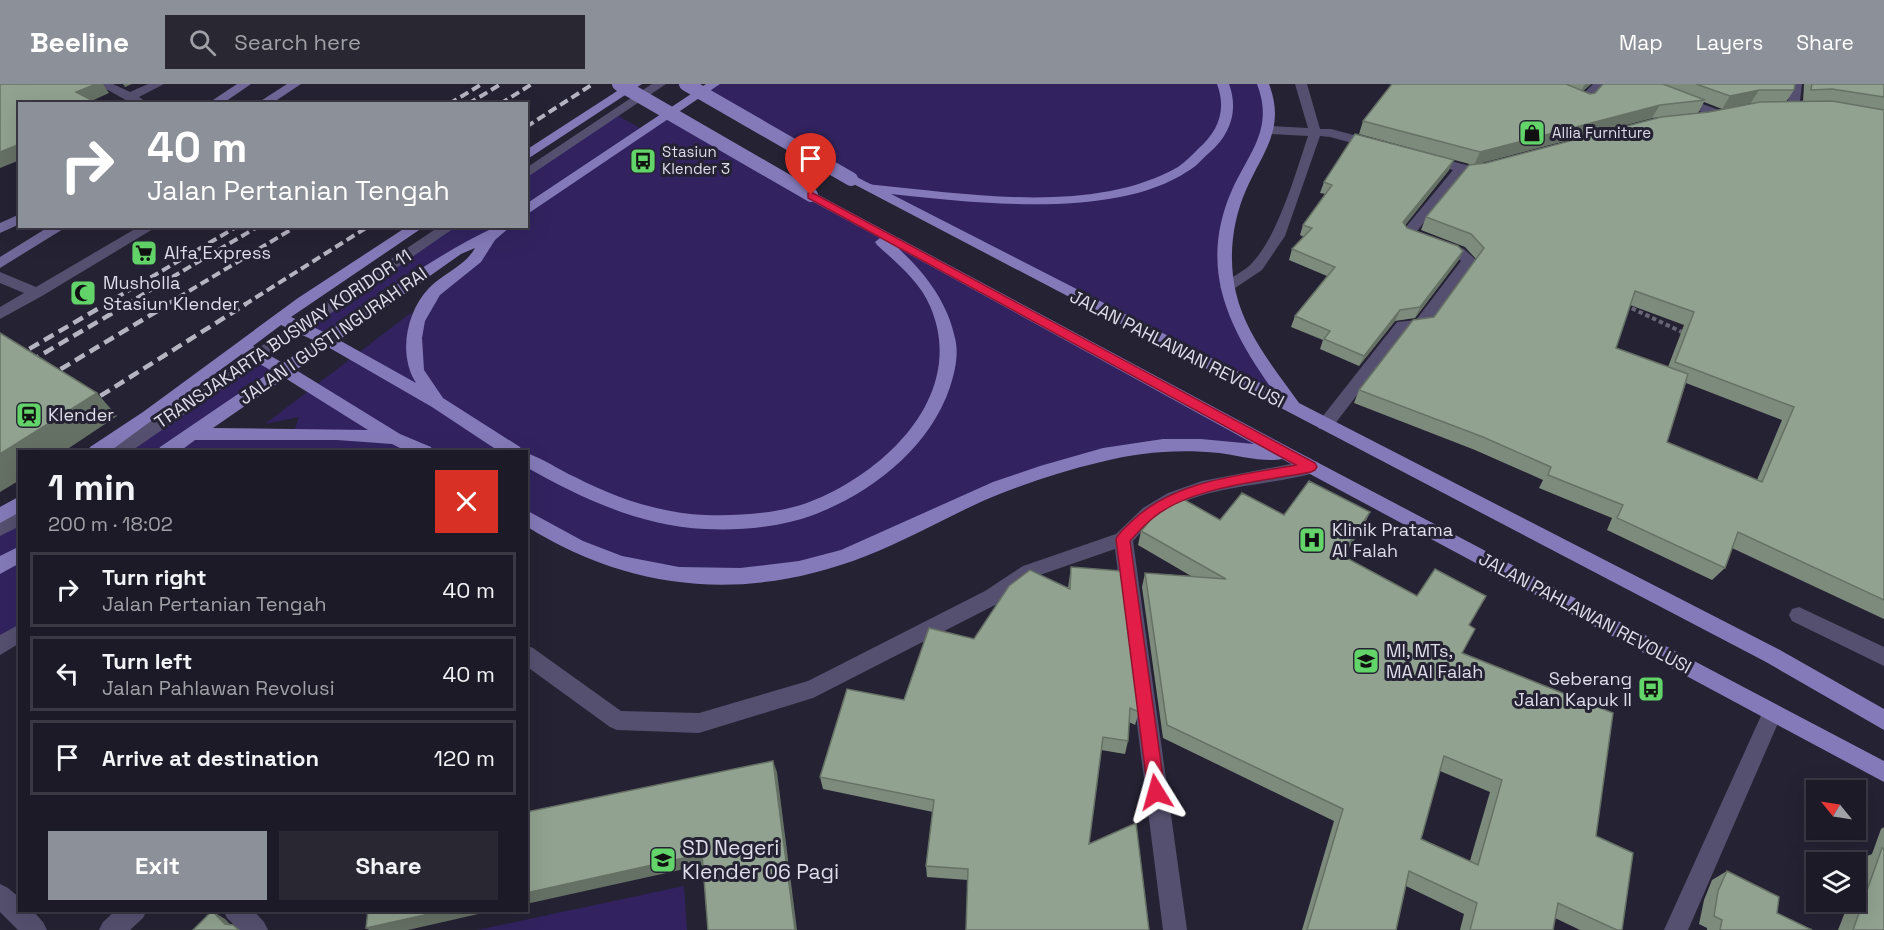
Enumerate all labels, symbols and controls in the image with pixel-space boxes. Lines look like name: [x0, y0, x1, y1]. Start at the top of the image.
search box: [165, 15, 585, 69]
text: Beeline: [30, 24, 129, 60]
icon: search: [186, 26, 219, 59]
text: Search here: [234, 28, 361, 56]
text: Map: [1619, 29, 1663, 56]
text: Layers: [1696, 29, 1763, 56]
text: Share: [1796, 29, 1854, 56]
shop icon: Allia Furniture: [1517, 118, 1547, 148]
text: 40 m: [147, 121, 247, 174]
place label: Allia Furniture: [1552, 123, 1651, 142]
icon: right: [48, 126, 126, 204]
pin: [785, 133, 836, 195]
place label: Stasiun Klender 3: [662, 142, 730, 178]
icon: arrive: [794, 142, 827, 175]
bus stop icon: Stasiun Klender 3: [628, 146, 658, 176]
text: Jalan Pertanian Tengah: [147, 173, 450, 208]
supermarket icon: Alfa Express: [129, 238, 159, 268]
place label: Alfa Express: [164, 241, 271, 264]
street label: TRANSJAKARTA BUSWAY KORIDOR 11: [150, 244, 416, 433]
street label: JALAN I GUSTI NGURAH RAI: [234, 262, 431, 409]
place label: Musholla Stasiun Klender: [103, 271, 239, 315]
mosque icon: Musholla Stasiun Klender: [68, 278, 98, 308]
street label: JALAN PAHLAWAN REVOLUSI: [1066, 284, 1288, 413]
station icon: Klender: [14, 400, 44, 430]
place label: Klender: [48, 403, 114, 426]
text: 1 min: [48, 465, 136, 511]
button: close: [435, 470, 498, 533]
text: 200 m · 18:02: [48, 511, 173, 537]
place label: Klinik Pratama Al Falah: [1332, 518, 1453, 562]
hospital icon: Klinik Pratama Al Falah: [1297, 525, 1327, 555]
street label: JALAN PAHLAWAN REVOLUSI: [1475, 547, 1695, 678]
text: Turn right: [102, 563, 207, 591]
icon: right: [51, 573, 84, 606]
text: 40 m: [443, 576, 495, 604]
text: Jalan Pertanian Tengah: [102, 591, 326, 617]
place label: MI, MTs, MA Al Falah: [1386, 639, 1483, 683]
school or university icon: MI, MTs, MA Al Falah: [1351, 646, 1381, 676]
text: Turn left: [102, 647, 192, 675]
icon: left: [51, 657, 84, 690]
text: 40 m: [443, 660, 495, 688]
place label: Seberang Jalan Kapuk II: [1514, 667, 1632, 711]
bus stop icon: Seberang Jalan Kapuk II: [1636, 674, 1666, 704]
text: Jalan Pahlawan Revolusi: [102, 675, 335, 701]
icon: arrive: [51, 741, 84, 774]
text: Arrive at destination: [102, 744, 319, 772]
text: 120 m: [434, 744, 495, 772]
position arrow: [1124, 760, 1188, 824]
north arrow: [1806, 780, 1866, 840]
map controls: [1806, 780, 1866, 912]
button: Exit: [48, 831, 267, 900]
button: Share: [279, 831, 498, 900]
place label: SD Negeri Klender 06 Pagi: [682, 834, 839, 885]
school or university icon: SD Negeri Klender 06 Pagi: [648, 845, 678, 875]
button: layers: [1806, 852, 1866, 912]

